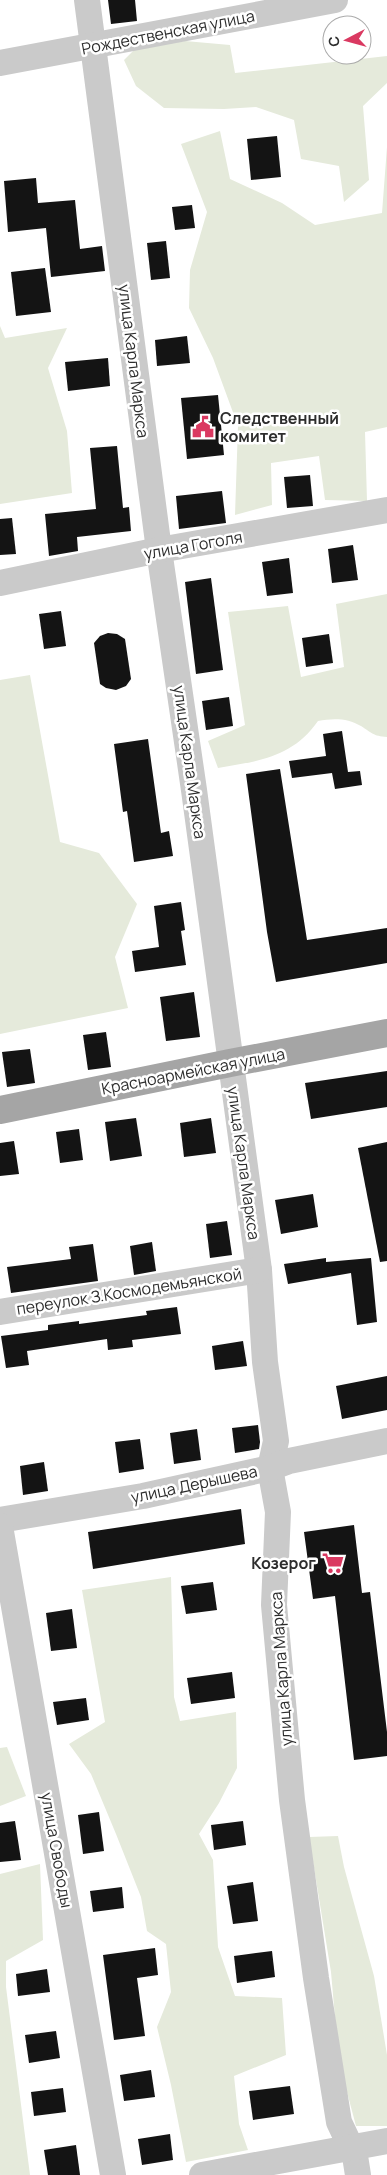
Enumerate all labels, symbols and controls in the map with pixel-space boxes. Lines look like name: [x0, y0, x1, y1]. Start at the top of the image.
street label: Рождественская улица: [80, 4, 256, 60]
north arrow: [322, 15, 372, 65]
text: С: [324, 35, 344, 48]
street label: улица Карла Маркса: [114, 283, 154, 439]
place label: Следственный комитет: [220, 407, 339, 447]
public building icon: Следственный комитет: [190, 414, 216, 440]
street label: улица Гоголя: [142, 525, 244, 565]
street label: улица Карла Маркса: [168, 684, 212, 840]
street label: Красноармейская улица: [99, 1042, 287, 1100]
street label: улица Карла Маркса: [222, 1085, 266, 1241]
street label: переулок З.Космодемьянской: [15, 1262, 243, 1320]
street label: улица Дерышева: [129, 1460, 259, 1508]
supermarket icon: Козерог: [320, 1550, 346, 1576]
place label: Козерог: [251, 1552, 316, 1574]
street label: улица Карла Маркса: [265, 1591, 297, 1747]
street label: улица Свободы: [36, 1790, 78, 1910]

